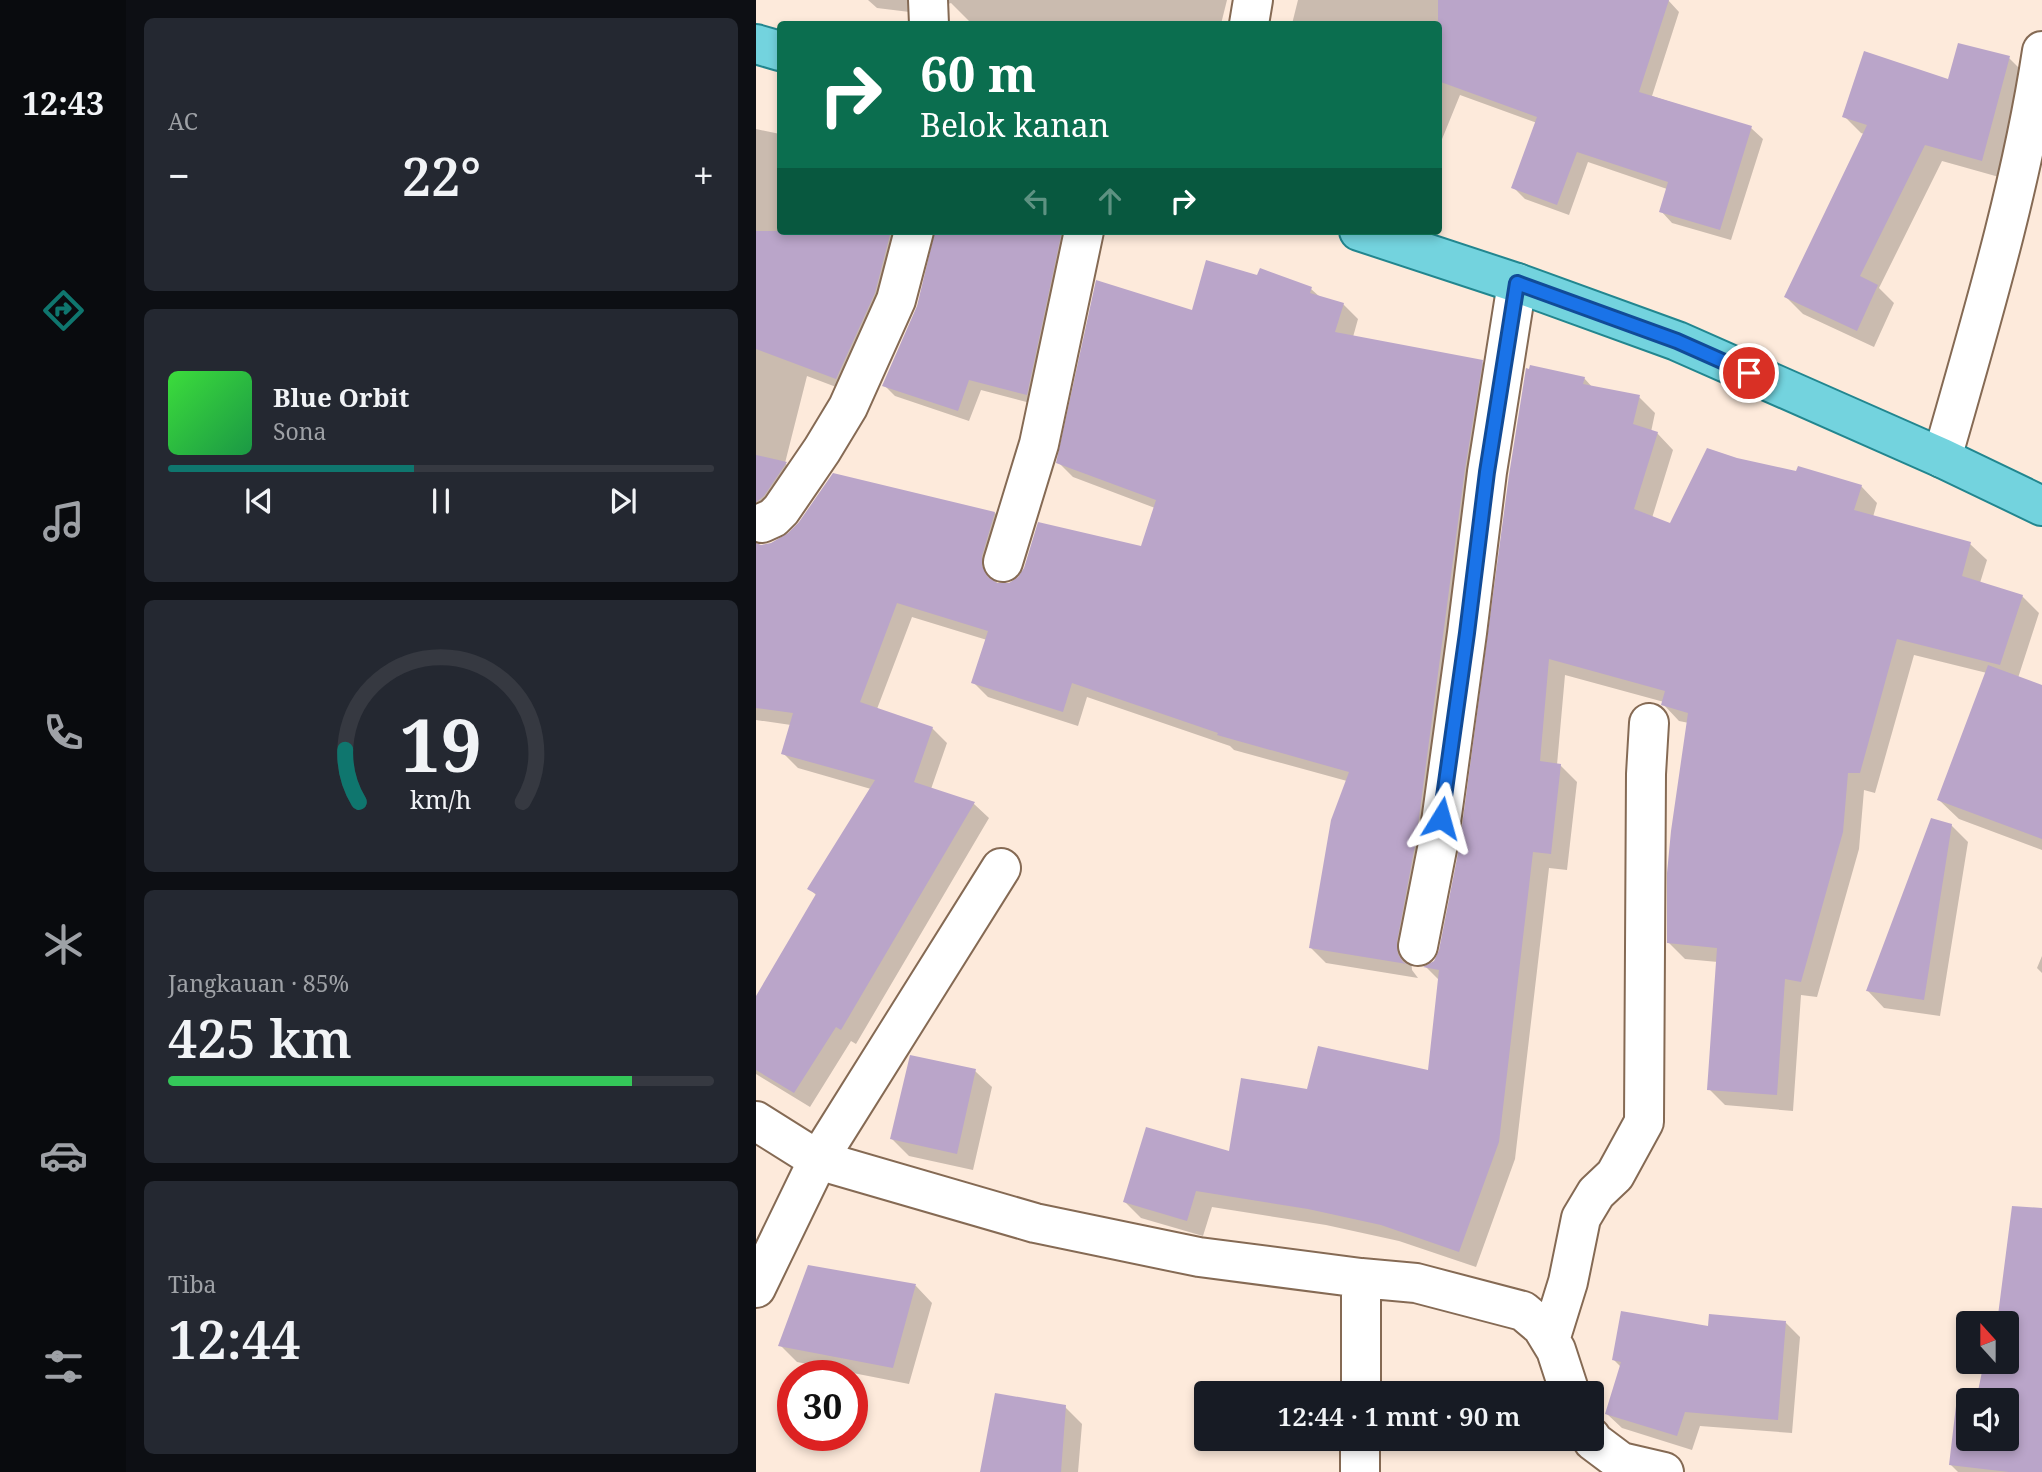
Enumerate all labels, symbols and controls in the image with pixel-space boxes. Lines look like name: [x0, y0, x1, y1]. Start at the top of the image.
text: 60 m: [920, 40, 1036, 106]
icon: right: [805, 49, 896, 140]
text: 12:43: [22, 81, 104, 124]
text: Belok kanan: [920, 103, 1110, 146]
text: AC: [168, 105, 198, 137]
text: 22°: [402, 140, 481, 211]
text: −: [168, 149, 190, 201]
text: +: [693, 149, 714, 201]
icon: left: [1018, 182, 1056, 220]
icon: ahead: [1091, 182, 1129, 220]
icon: right: [1164, 182, 1202, 220]
icon: directions: [39, 286, 88, 335]
pin: [1719, 343, 1779, 403]
icon: arrive: [1730, 354, 1768, 392]
text: Blue Orbit: [273, 379, 409, 415]
text: Sona: [273, 415, 327, 447]
icon: previous: [240, 482, 278, 520]
icon: pause: [422, 482, 460, 520]
icon: next: [604, 482, 642, 520]
icon: music: [39, 497, 88, 546]
text: 19: [400, 694, 482, 793]
icon: phone: [39, 708, 88, 757]
position arrow: [1404, 781, 1478, 855]
text: km/h: [410, 782, 472, 816]
icon: climate: [39, 920, 88, 969]
text: Jangkauan · 85%: [168, 967, 349, 999]
text: 425 km: [168, 1002, 352, 1073]
icon: car: [39, 1131, 88, 1180]
text: Tiba: [168, 1268, 217, 1300]
text: 12:44: [168, 1303, 301, 1374]
north arrow: [1956, 1311, 2020, 1374]
map controls: [1956, 1311, 2019, 1451]
icon: filters: [39, 1342, 88, 1391]
speed limit sign: 30: [777, 1360, 868, 1451]
button: sound: [1956, 1388, 2019, 1451]
text: 12:44 · 1 mnt · 90 m: [1278, 1398, 1520, 1434]

